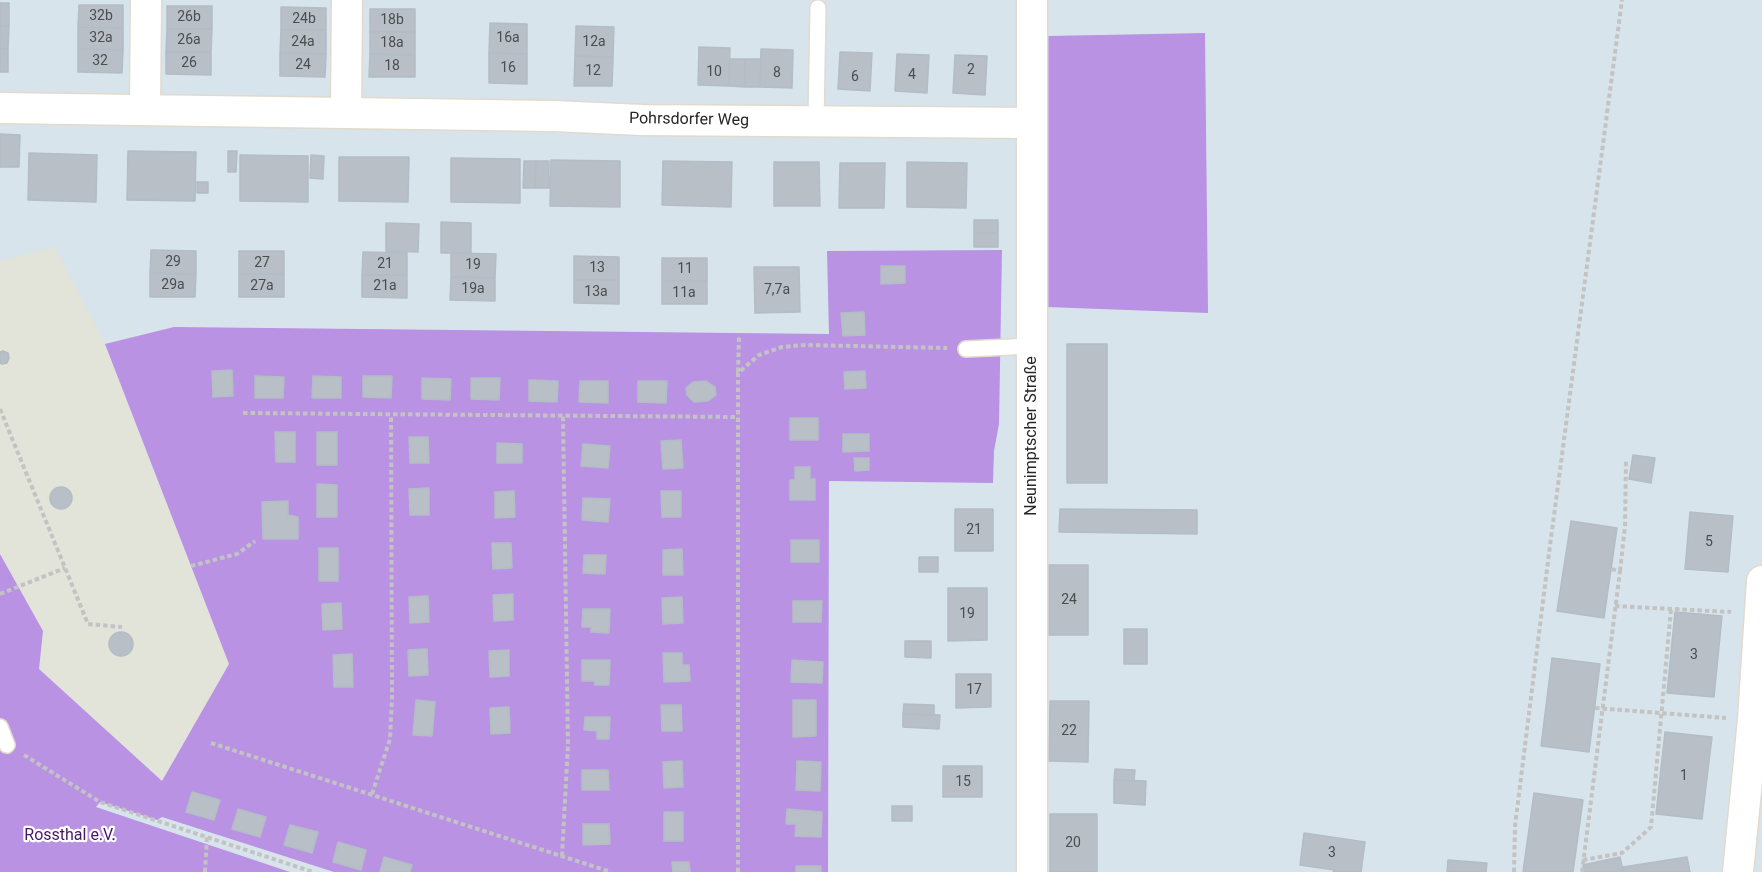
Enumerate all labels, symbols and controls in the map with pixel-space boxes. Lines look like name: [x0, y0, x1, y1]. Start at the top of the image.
house number: 32b: [89, 8, 113, 24]
house number: 26b: [177, 9, 201, 25]
house number: 24b: [292, 11, 316, 27]
house number: 18b: [380, 12, 404, 28]
house number: 32a: [89, 30, 113, 46]
house number: 16a: [496, 30, 520, 46]
house number: 26a: [177, 32, 201, 48]
house number: 24a: [291, 34, 315, 50]
house number: 12a: [582, 34, 606, 50]
house number: 18a: [380, 35, 404, 51]
house number: 32: [92, 53, 108, 69]
house number: 26: [181, 55, 197, 71]
house number: 24: [295, 57, 311, 73]
house number: 18: [384, 58, 400, 74]
house number: 16: [500, 60, 516, 76]
house number: 2: [967, 62, 975, 78]
house number: 12: [585, 63, 601, 79]
house number: 10: [706, 64, 722, 80]
house number: 8: [773, 65, 781, 81]
house number: 4: [908, 67, 916, 83]
house number: 6: [851, 69, 859, 85]
street label: Pohrsdorfer Weg: [629, 109, 749, 131]
house number: 29: [165, 254, 181, 270]
house number: 27: [254, 255, 270, 271]
house number: 21: [377, 256, 393, 272]
house number: 19: [465, 257, 481, 273]
house number: 13: [589, 260, 605, 276]
house number: 11: [677, 261, 693, 277]
house number: 29a: [161, 277, 185, 293]
house number: 27a: [250, 278, 274, 294]
house number: 21a: [373, 278, 397, 294]
house number: 19a: [461, 281, 485, 297]
house number: 7,7a: [764, 282, 790, 298]
house number: 13a: [584, 284, 608, 300]
house number: 11a: [672, 285, 696, 301]
street label: Neunimptscher Straße: [1022, 356, 1042, 516]
house number: 21: [966, 522, 982, 538]
house number: 5: [1705, 534, 1713, 550]
house number: 24: [1061, 592, 1077, 608]
house number: 19: [959, 606, 975, 622]
house number: 3: [1690, 647, 1698, 663]
house number: 17: [966, 682, 982, 698]
house number: 22: [1061, 723, 1077, 739]
house number: 1: [1680, 768, 1688, 784]
house number: 15: [955, 774, 971, 790]
park label: Rossthal e.V.: [24, 826, 116, 846]
house number: 20: [1065, 835, 1081, 851]
house number: 3: [1328, 845, 1336, 861]

